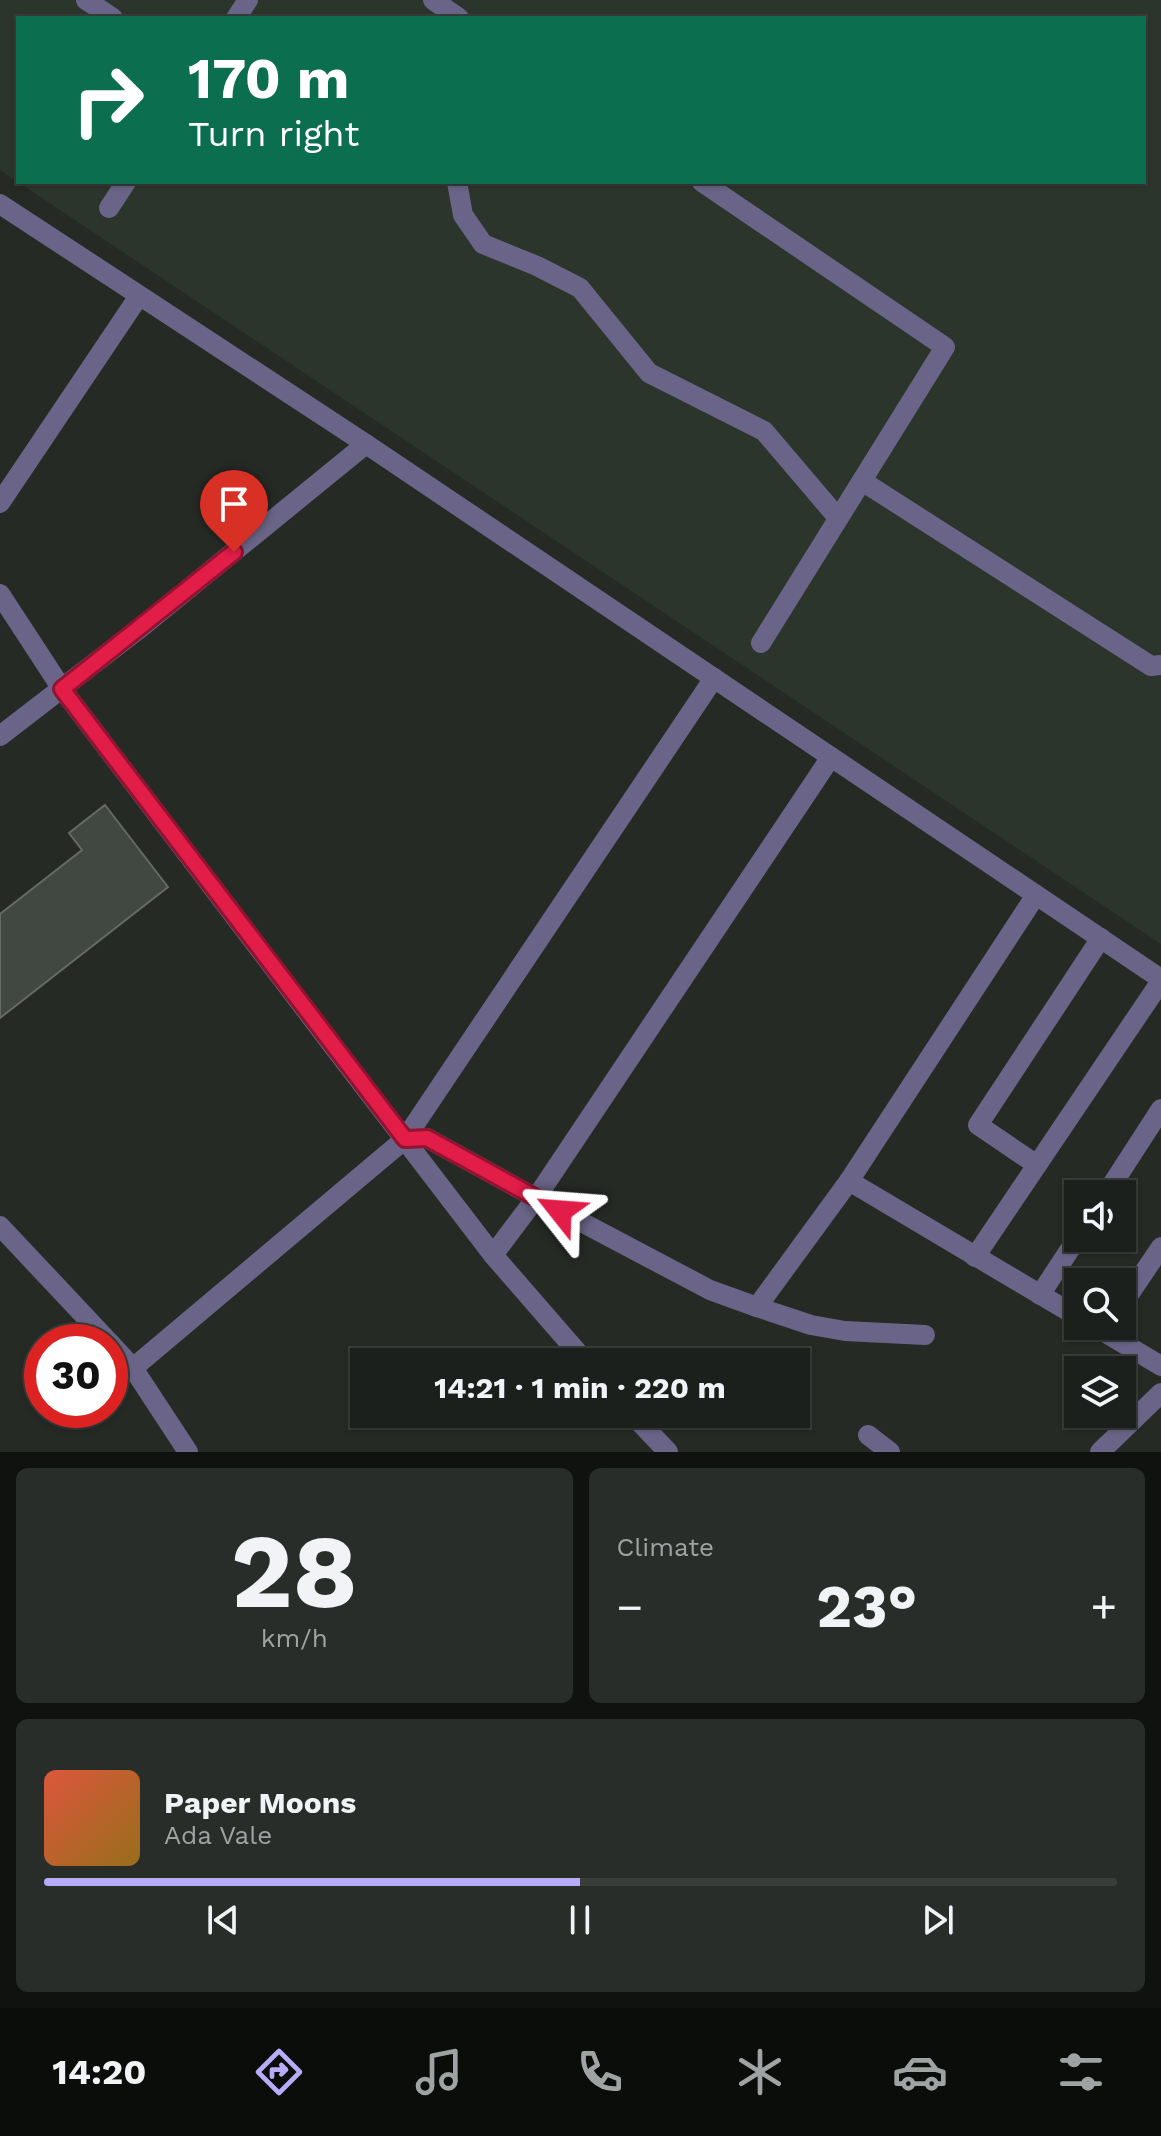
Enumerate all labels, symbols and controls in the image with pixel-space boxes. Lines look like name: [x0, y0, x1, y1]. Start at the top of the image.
text: 170 m: [188, 46, 350, 112]
icon: right: [56, 48, 160, 152]
text: Turn right: [188, 113, 359, 155]
pin: [200, 470, 268, 552]
icon: arrive: [212, 482, 256, 526]
position arrow: [518, 1169, 602, 1253]
map controls: [1064, 1180, 1136, 1428]
button: sound: [1064, 1180, 1136, 1252]
button: search: [1064, 1268, 1136, 1340]
speed limit sign: 30: [24, 1324, 128, 1428]
button: layers: [1064, 1356, 1136, 1428]
text: 14:21 · 1 min · 220 m: [434, 1370, 726, 1405]
text: 28: [231, 1510, 358, 1632]
text: Climate: [617, 1532, 714, 1562]
text: 23°: [816, 1571, 917, 1642]
text: −: [617, 1581, 643, 1633]
text: +: [1090, 1581, 1117, 1633]
text: km/h: [261, 1623, 328, 1653]
text: Paper Moons: [164, 1785, 356, 1820]
text: Ada Vale: [164, 1820, 272, 1850]
icon: previous: [201, 1898, 245, 1942]
icon: pause: [558, 1898, 602, 1942]
icon: next: [916, 1898, 960, 1942]
icon: directions: [251, 2044, 307, 2100]
icon: music: [411, 2044, 467, 2100]
icon: phone: [572, 2044, 628, 2100]
icon: climate: [732, 2044, 788, 2100]
icon: car: [892, 2044, 948, 2100]
icon: filters: [1053, 2044, 1109, 2100]
text: 14:20: [52, 2051, 146, 2093]

